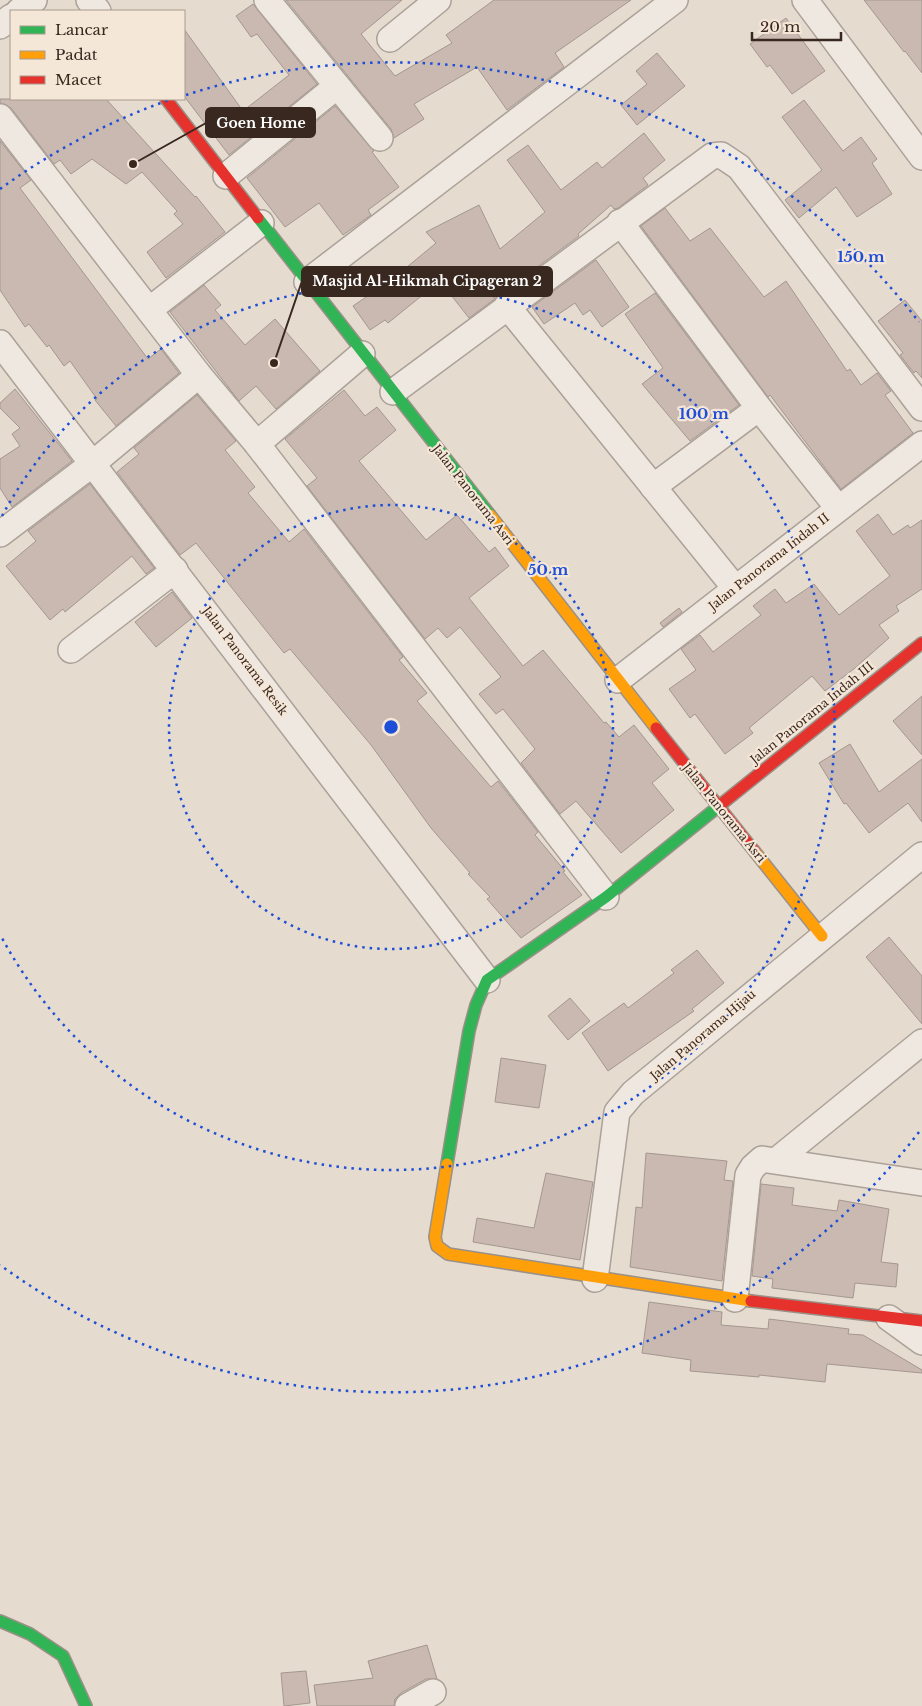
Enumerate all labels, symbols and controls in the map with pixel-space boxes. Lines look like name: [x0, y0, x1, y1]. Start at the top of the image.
legend: [10, 10, 185, 100]
scale bar: [752, 10, 841, 42]
text: 20 m: [760, 17, 800, 36]
text: Lancar: [55, 20, 109, 39]
text: Padat: [55, 45, 98, 64]
text: Macet: [55, 70, 102, 89]
callout: Goen Home: [206, 108, 315, 137]
text: Goen Home: [216, 114, 306, 132]
text: 150 m: [837, 247, 885, 266]
callout: Masjid Al-Hikmah Cipageran 2: [302, 267, 552, 296]
text: Masjid Al-Hikmah Cipageran 2: [312, 272, 542, 290]
text: 100 m: [679, 404, 729, 423]
street label: Jalan Panorama Asri: [428, 440, 517, 548]
street label: Jalan Panorama Indah II: [704, 510, 832, 615]
text: 50 m: [528, 560, 569, 579]
street label: Jalan Panorama Resik: [198, 602, 292, 719]
street label: Jalan Panorama Indah III: [746, 658, 876, 768]
centre of rings: [382, 718, 400, 736]
street label: Jalan Panorama Asri: [678, 758, 769, 865]
street label: Jalan Panorama Hijau: [645, 986, 758, 1084]

